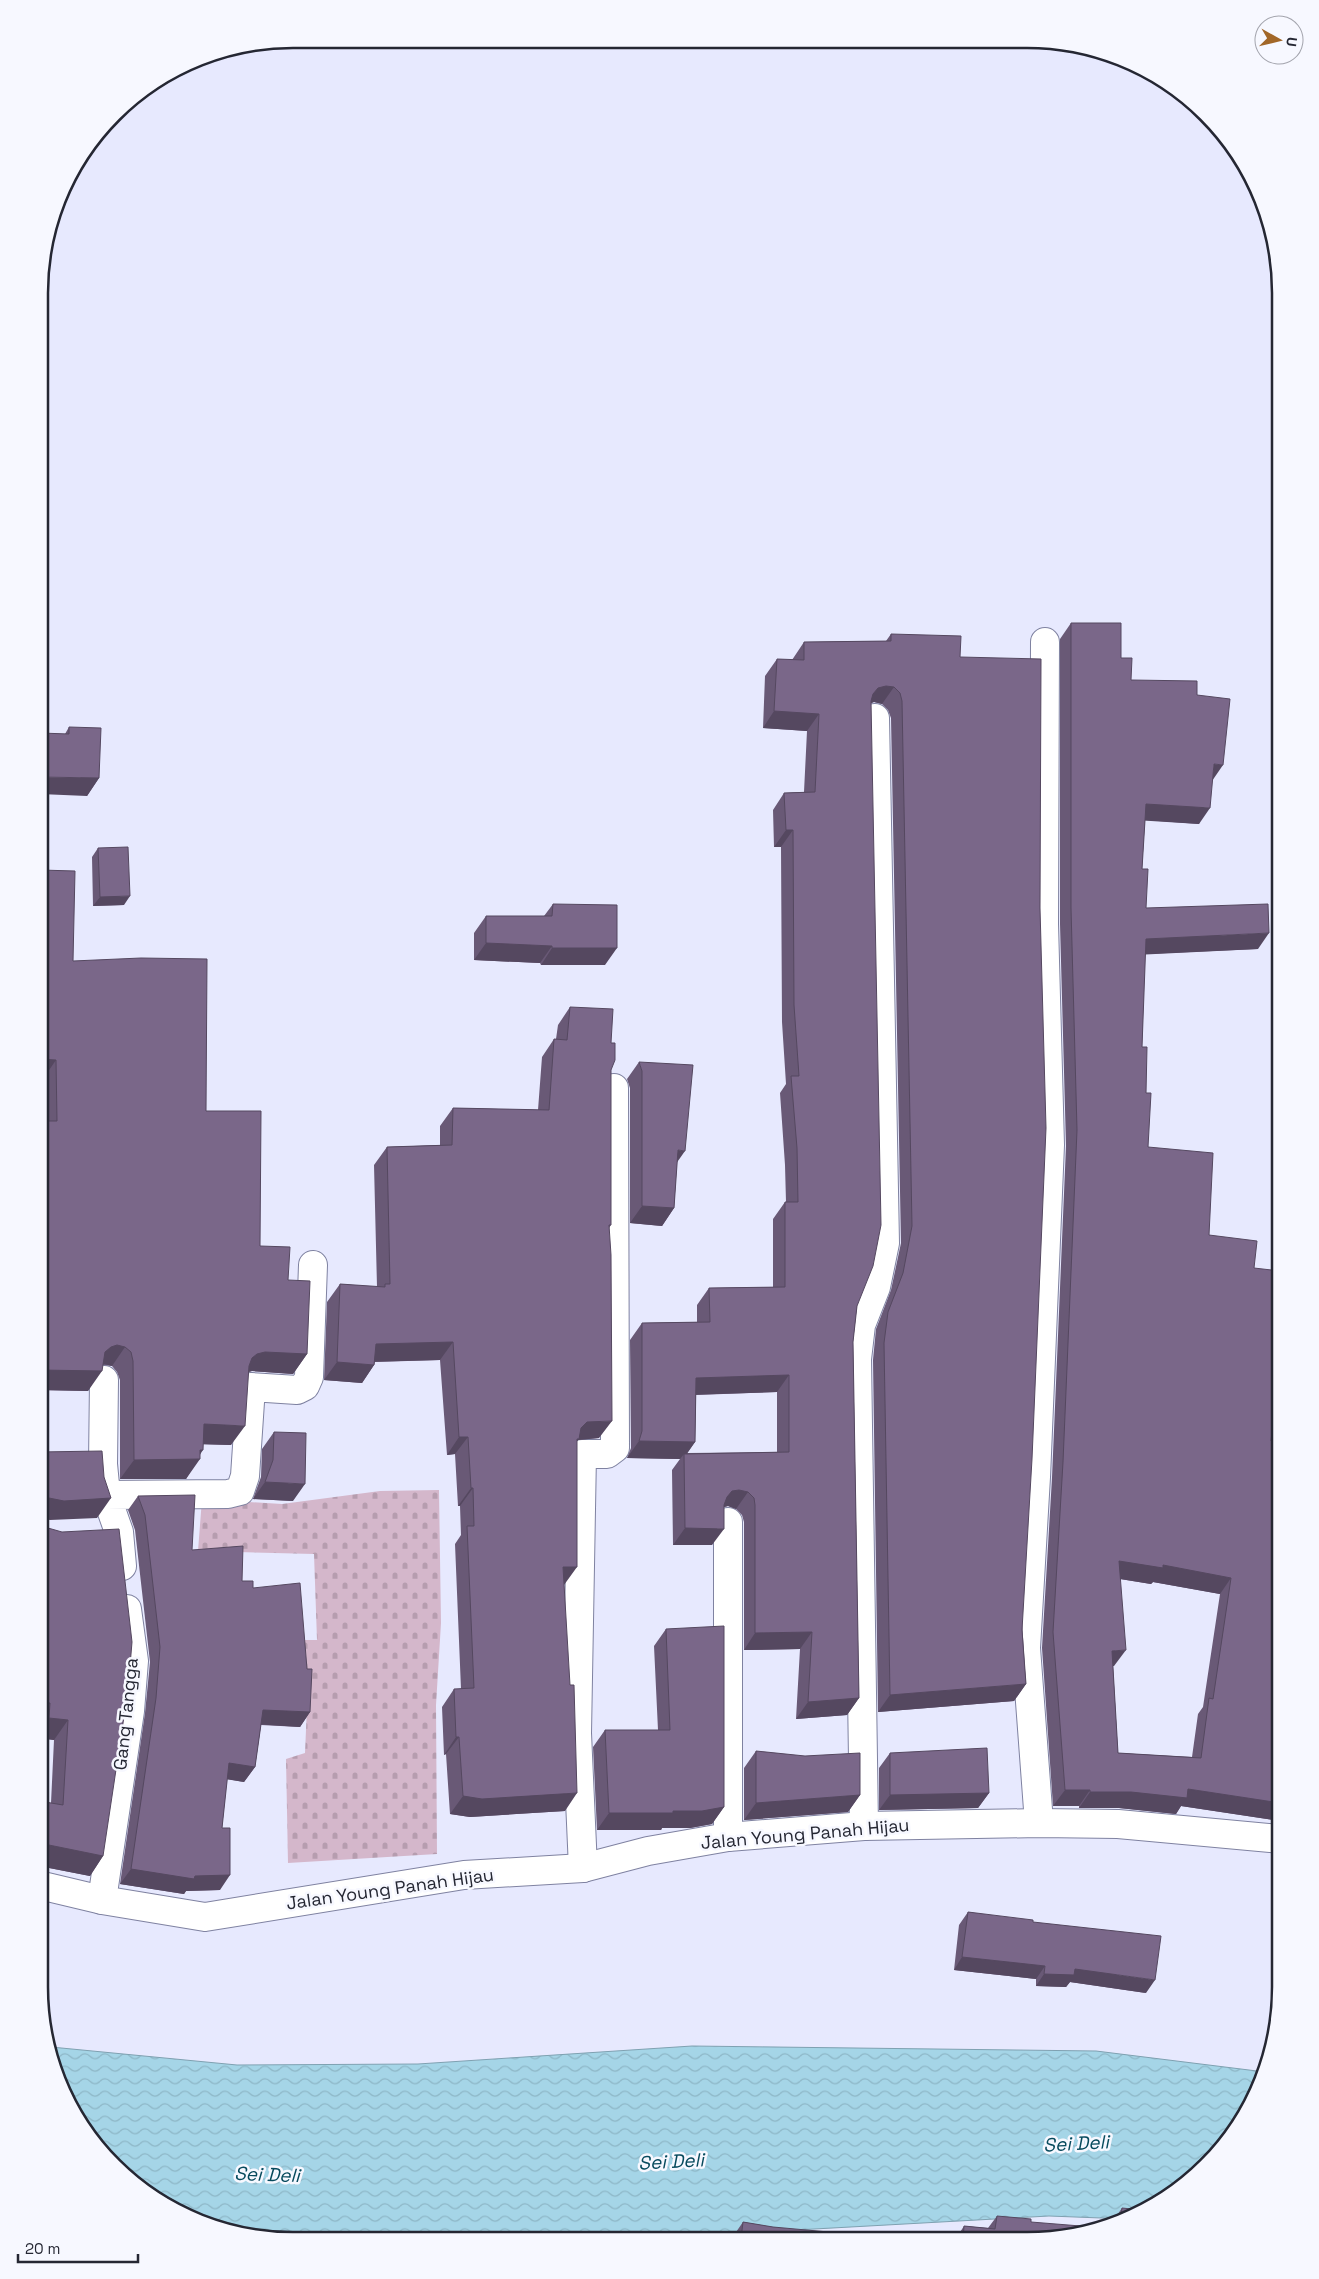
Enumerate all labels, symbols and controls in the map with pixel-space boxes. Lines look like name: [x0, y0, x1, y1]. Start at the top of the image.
north arrow: [1254, 15, 1304, 65]
text: U: [1282, 36, 1301, 48]
street label: Gang Tangga: [108, 1657, 143, 1771]
street label: Jalan Young Panah Hijau: [700, 1813, 910, 1854]
street label: Jalan Young Panah Hijau: [285, 1863, 495, 1914]
water label: Sei Deli: [1043, 2129, 1112, 2158]
water label: Sei Deli: [638, 2147, 707, 2176]
water label: Sei Deli: [234, 2161, 303, 2188]
scale bar: [18, 2232, 138, 2264]
text: 20 m: [25, 2239, 60, 2258]

